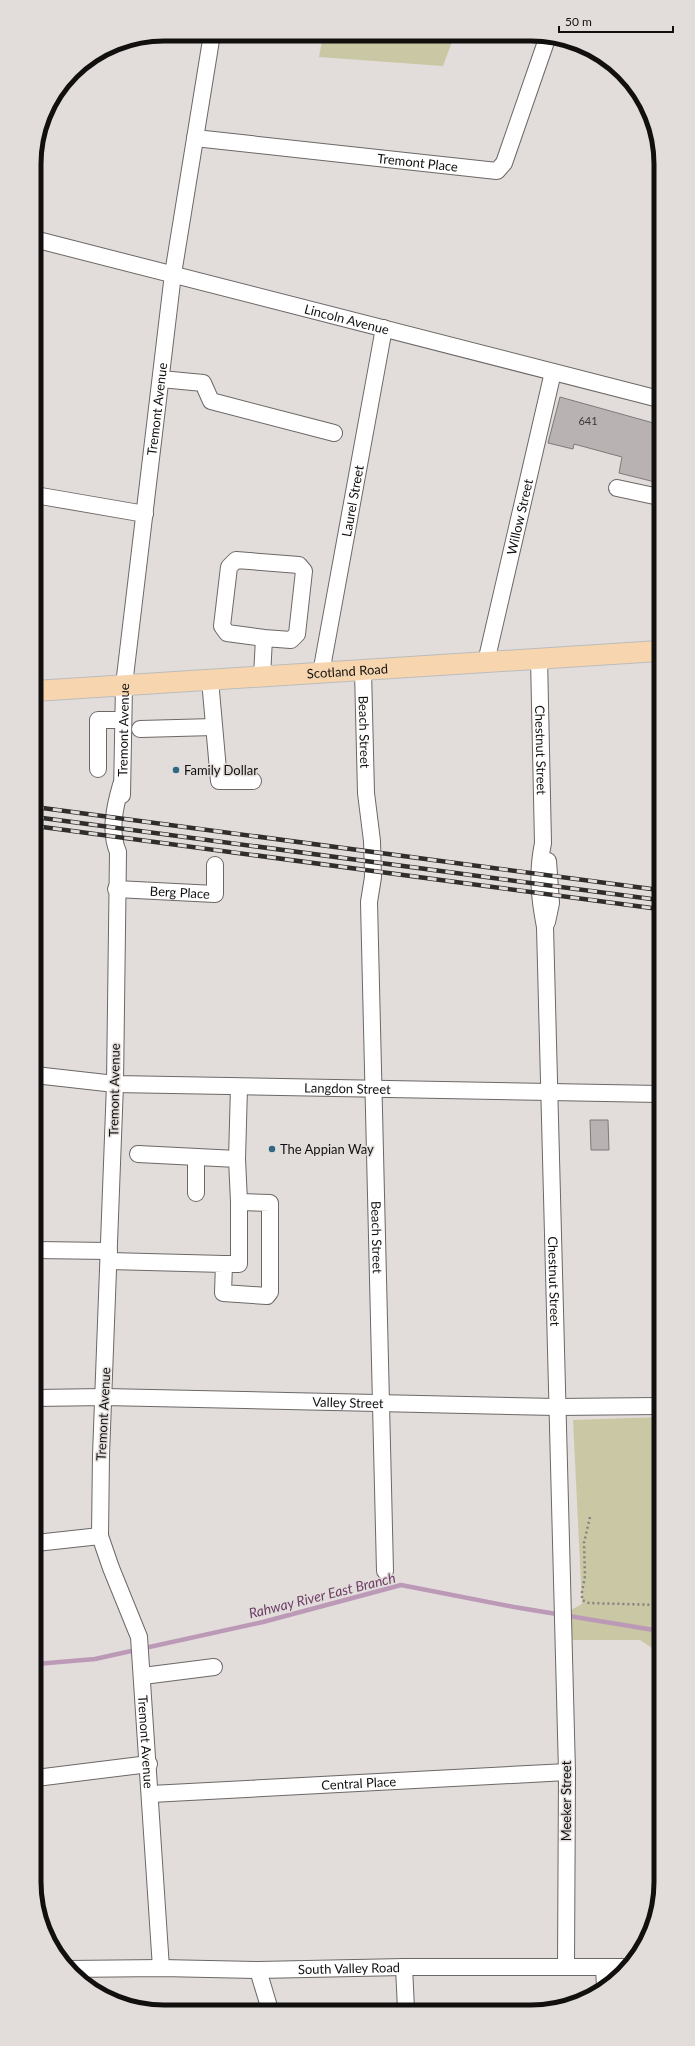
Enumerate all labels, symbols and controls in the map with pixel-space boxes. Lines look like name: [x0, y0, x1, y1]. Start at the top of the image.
scale bar: [559, 8, 673, 34]
text: 50 m: [565, 14, 592, 29]
street label: Tremont Place: [376, 150, 459, 175]
street label: Lincoln Avenue: [303, 301, 391, 338]
street label: Tremont Avenue: [143, 361, 170, 456]
house number: 641: [578, 414, 598, 427]
street label: Laurel Street: [338, 463, 367, 538]
street label: Willow Street: [503, 477, 536, 556]
street label: Scotland Road: [306, 660, 388, 682]
street label: Tremont Avenue: [114, 683, 132, 777]
street label: Beach Street: [356, 695, 373, 769]
street label: Chestnut Street: [532, 705, 550, 795]
place label: Family Dollar: [184, 762, 258, 778]
marker: Family Dollar: [171, 765, 181, 775]
street label: Berg Place: [149, 883, 210, 902]
street label: Tremont Avenue: [105, 1043, 123, 1137]
street label: Langdon Street: [304, 1079, 391, 1097]
place label: The Appian Way: [280, 1141, 374, 1157]
marker: The Appian Way: [267, 1144, 277, 1154]
street label: Beach Street: [368, 1201, 386, 1274]
street label: Chestnut Street: [545, 1236, 563, 1327]
street label: Tremont Avenue: [93, 1367, 113, 1461]
street label: Valley Street: [312, 1394, 384, 1411]
water label: Rahway River East Branch: [247, 1569, 397, 1621]
street label: Tremont Avenue: [135, 1695, 157, 1789]
street label: Meeker Street: [558, 1760, 574, 1841]
street label: Central Place: [321, 1773, 397, 1793]
street label: South Valley Road: [298, 1959, 400, 1977]

